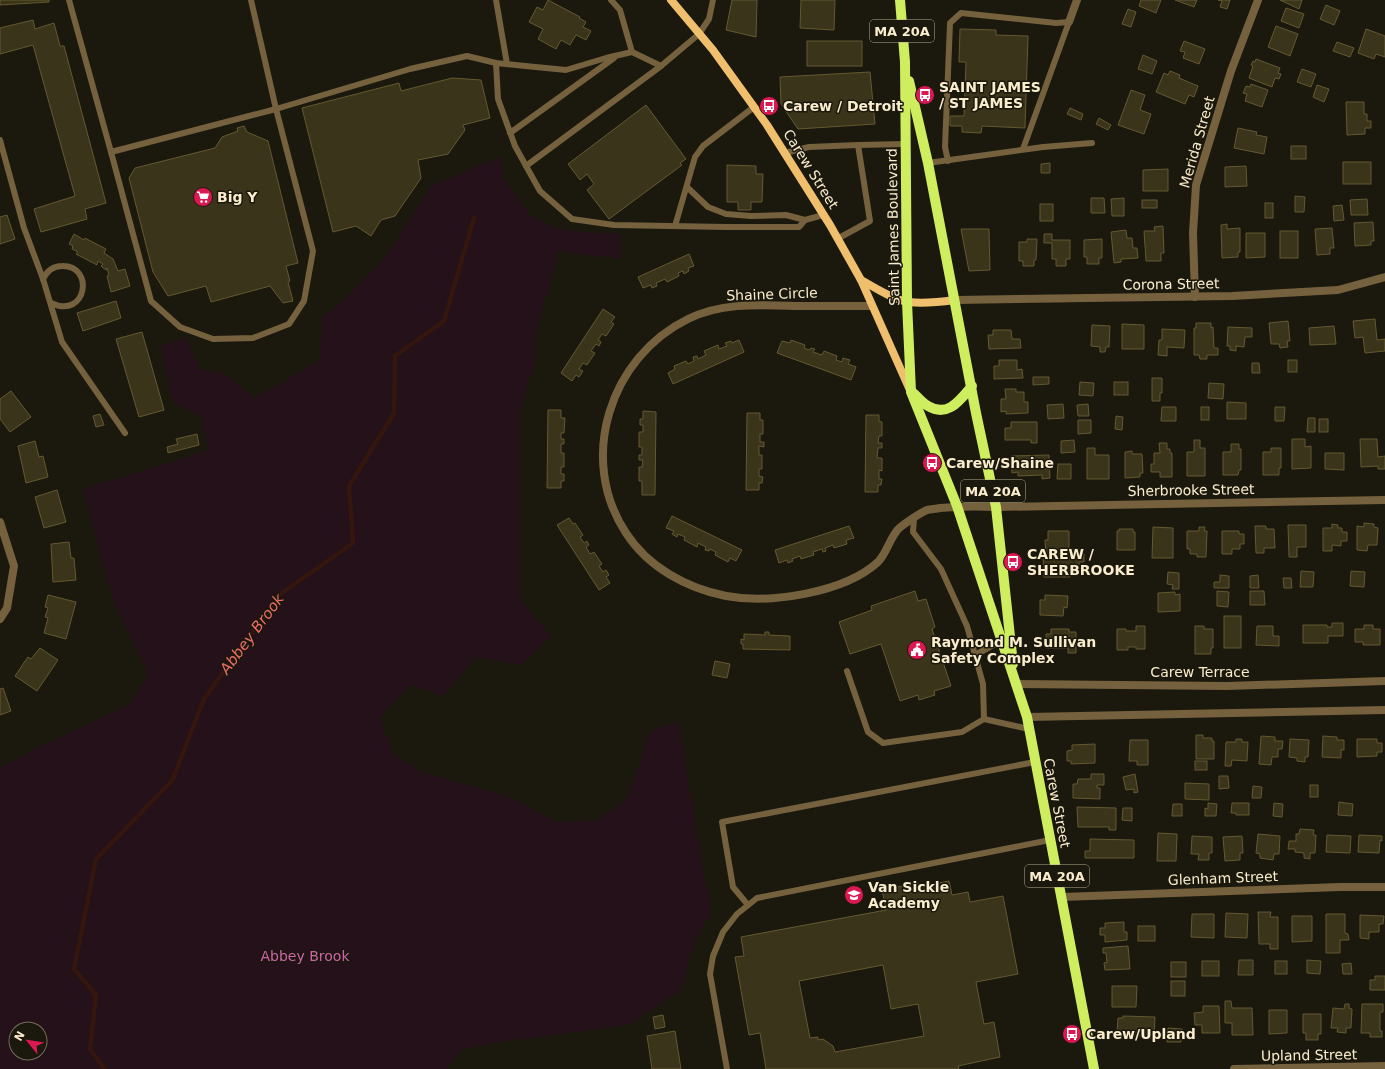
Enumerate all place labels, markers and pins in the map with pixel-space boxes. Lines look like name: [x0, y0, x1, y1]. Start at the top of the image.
place label: SAINT JAMES / ST JAMES: [939, 79, 1041, 111]
bus stop icon: SAINT JAMES / ST JAMES: [914, 84, 936, 106]
bus stop icon: Carew / Detroit: [758, 95, 780, 117]
place label: Carew / Detroit: [783, 98, 903, 114]
supermarket icon: Big Y: [192, 186, 214, 208]
place label: Big Y: [217, 189, 258, 205]
bus stop icon: Carew/Shaine: [921, 452, 943, 474]
place label: Carew/Shaine: [946, 455, 1054, 471]
place label: CAREW / SHERBROOKE: [1027, 546, 1135, 578]
bus stop icon: CAREW / SHERBROOKE: [1002, 551, 1024, 573]
place label: Raymond M. Sullivan Safety Complex: [931, 634, 1096, 666]
public building icon: Raymond M. Sullivan Safety Complex: [906, 639, 928, 661]
place label: Van Sickle Academy: [868, 879, 949, 911]
school or university icon: Van Sickle Academy: [843, 884, 865, 906]
bus stop icon: Carew/Upland: [1061, 1023, 1083, 1045]
place label: Carew/Upland: [1086, 1026, 1196, 1042]

